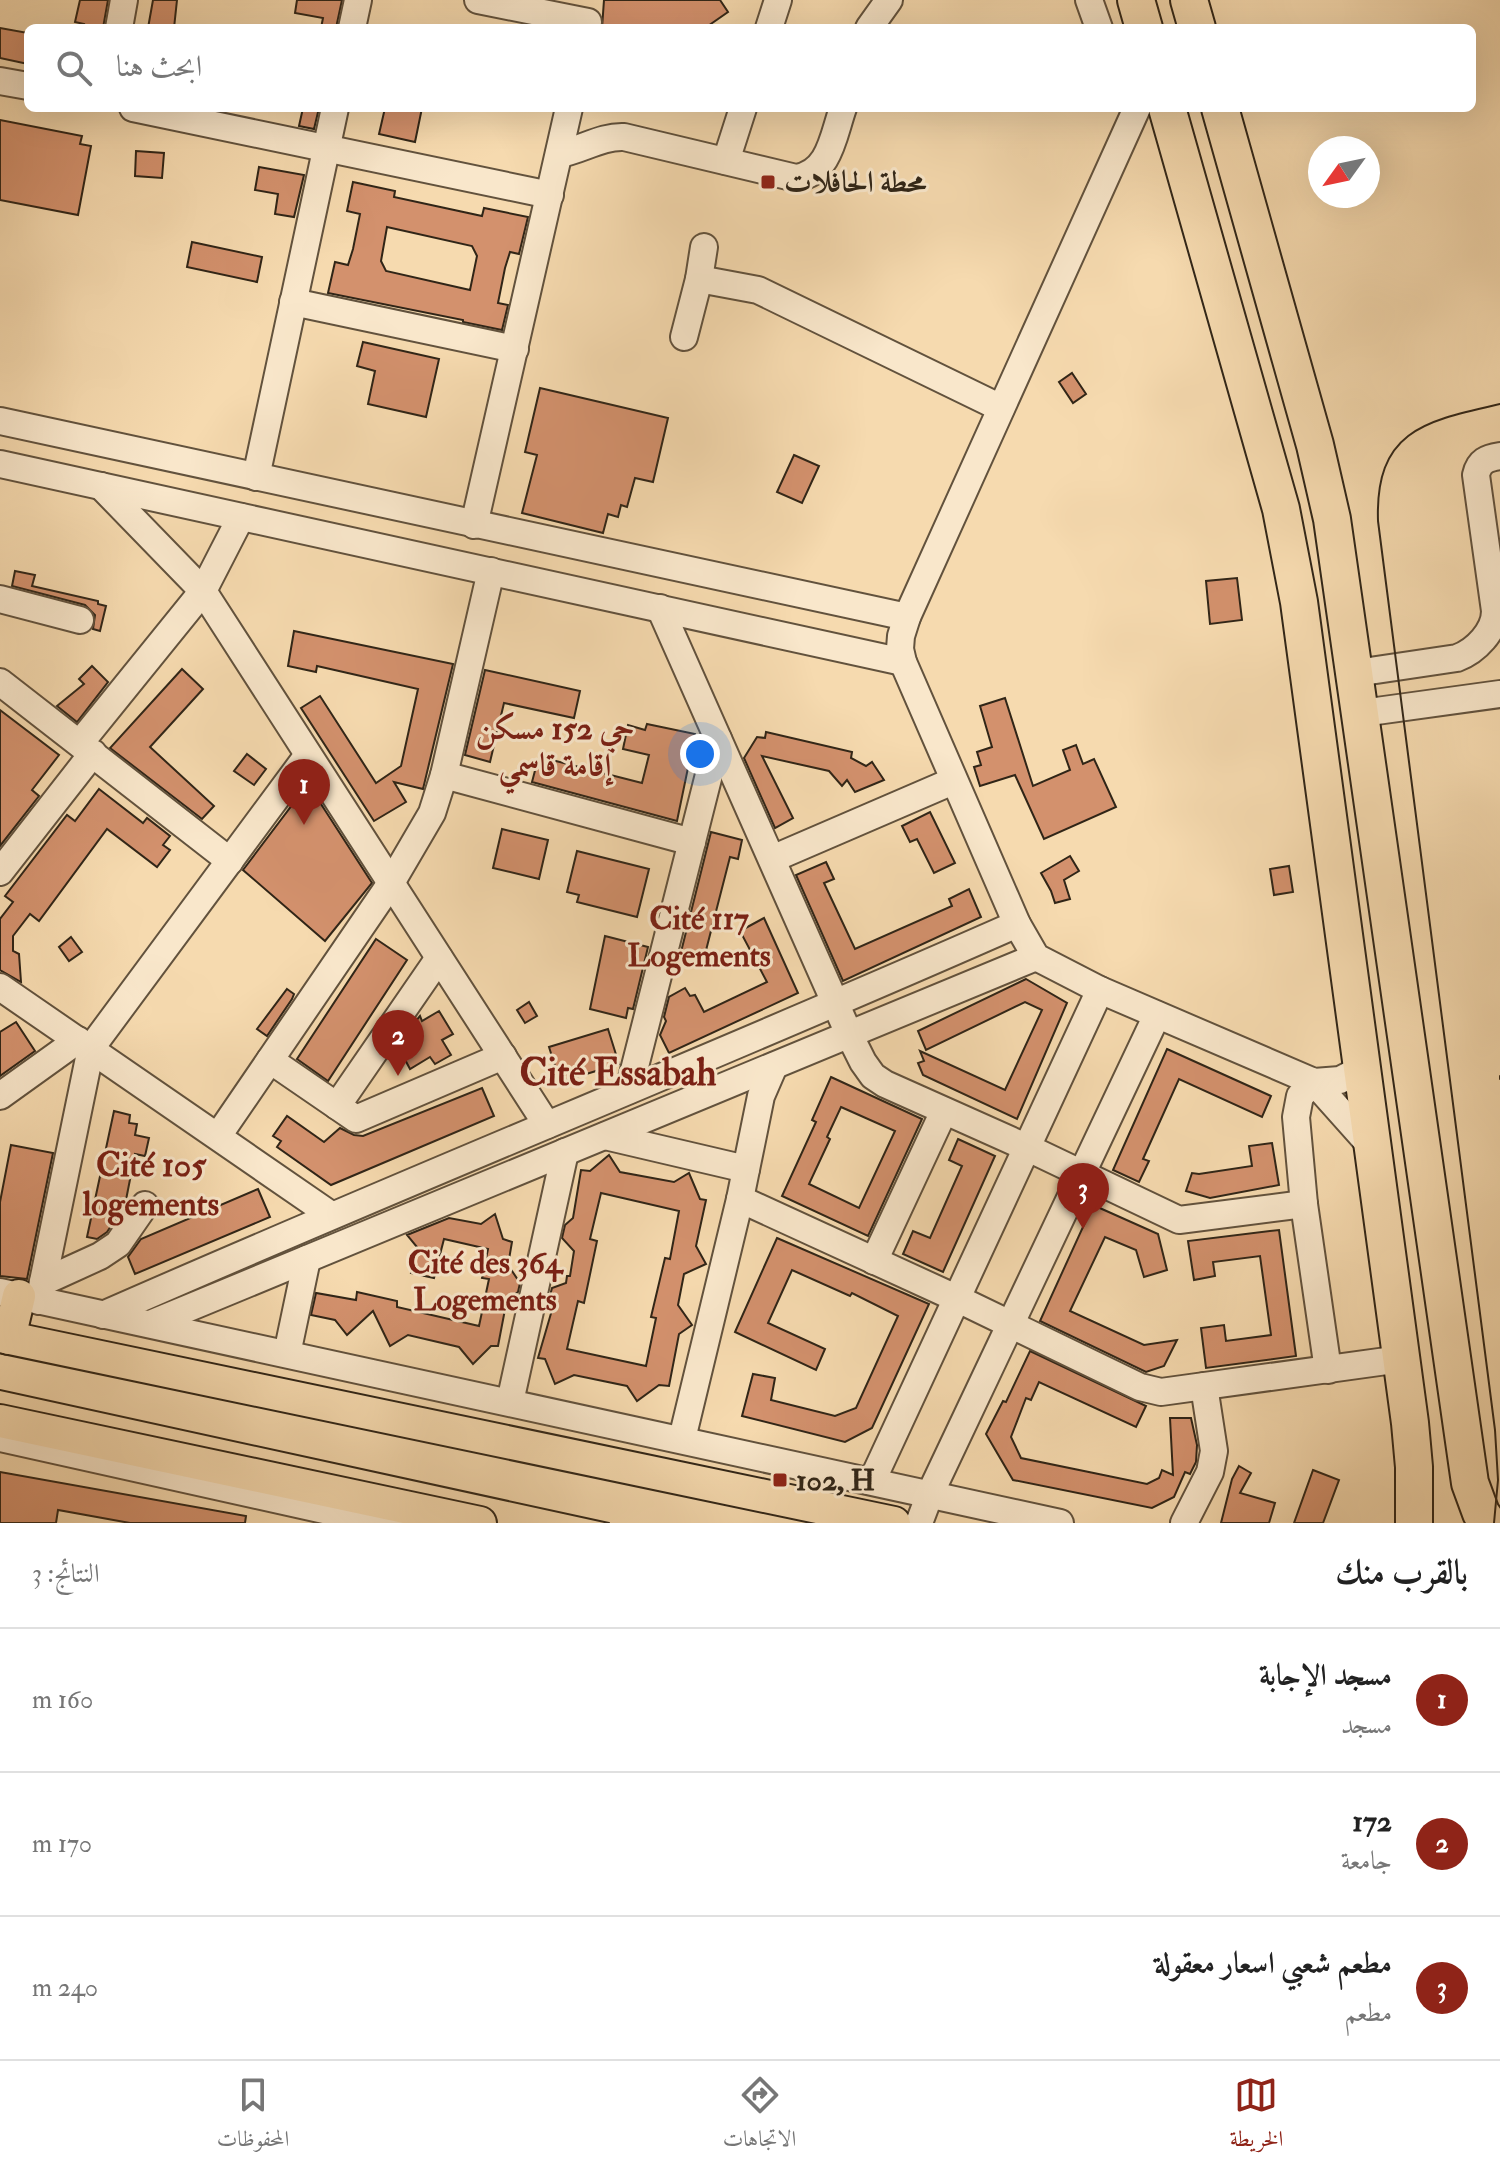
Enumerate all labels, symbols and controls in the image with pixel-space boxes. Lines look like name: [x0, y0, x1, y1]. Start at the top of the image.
search box: [24, 24, 1476, 112]
icon: search: [52, 46, 96, 90]
text: ابحث هنا: [116, 48, 202, 85]
north arrow: [1308, 136, 1380, 208]
place label: محطة الحافلات: [784, 164, 927, 201]
marker: محطة الحافلات: [759, 173, 777, 191]
district label: حي 152 مسكن إقامة قاسمي: [475, 709, 635, 795]
your location: [680, 734, 720, 774]
pin: 1: [278, 759, 330, 825]
district label: Cité 117 Logements: [627, 899, 771, 976]
pin: 2: [372, 1010, 424, 1076]
district label: Cité Essabah: [520, 1049, 716, 1097]
district label: Cité 105 logements: [82, 1144, 220, 1226]
pin: 3: [1057, 1163, 1109, 1229]
district label: Cité des 364 Logements: [408, 1243, 564, 1320]
place label: 102, H: [796, 1462, 875, 1499]
marker: 102, H: [771, 1471, 789, 1489]
text: بالقرب منك: [1335, 1551, 1468, 1594]
text: النتائج: 3: [32, 1558, 100, 1590]
text: مسجد الإجابة: [1259, 1657, 1392, 1694]
text: 160 m: [32, 1684, 93, 1716]
text: 1: [1437, 1684, 1447, 1716]
text: مسجد: [1341, 1709, 1392, 1741]
text: 172: [1352, 1803, 1392, 1840]
text: 170 m: [32, 1828, 92, 1860]
text: 2: [1435, 1828, 1449, 1860]
text: جامعة: [1341, 1845, 1392, 1877]
text: مطعم شعبي اسعار معقولة: [1154, 1945, 1392, 1982]
text: 240 m: [32, 1972, 98, 2004]
text: 3: [1437, 1972, 1447, 2004]
text: مطعم: [1344, 1997, 1392, 2029]
tab: المحفوظات: [217, 2073, 289, 2160]
tab: الاتجاهات: [723, 2073, 796, 2160]
tab: الخريطة: [1230, 2073, 1283, 2160]

